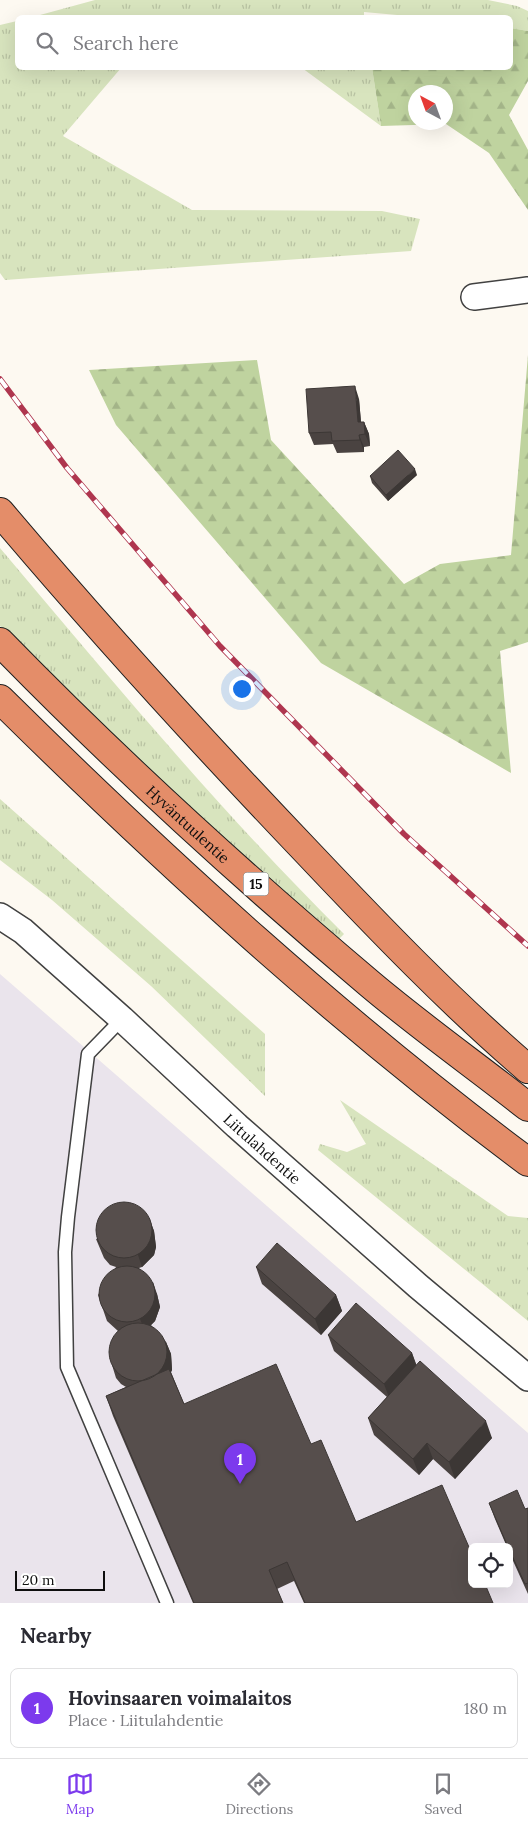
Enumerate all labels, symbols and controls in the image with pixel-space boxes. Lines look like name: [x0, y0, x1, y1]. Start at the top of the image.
search box: [15, 15, 513, 70]
icon: search: [33, 29, 61, 57]
text: Search here: [73, 31, 179, 55]
north arrow: [408, 85, 453, 130]
your location: [229, 676, 255, 702]
street label: Hyväntuulentie: [143, 781, 234, 867]
road number: 15: [244, 872, 268, 896]
street label: Liitulahdentie: [220, 1109, 305, 1188]
pin: 1: [224, 1443, 256, 1484]
map controls: [468, 1543, 513, 1588]
button: locate: [468, 1543, 513, 1588]
scale bar: [15, 1568, 105, 1591]
text: 20 m: [22, 1571, 54, 1589]
text: Nearby: [20, 1622, 91, 1649]
text: Hovinsaaren voimalaitos: [68, 1686, 292, 1710]
text: 1: [34, 1698, 40, 1718]
text: 180 m: [464, 1698, 507, 1718]
text: Place · Liitulahdentie: [68, 1710, 223, 1730]
tab: Map: [66, 1770, 94, 1818]
tab: Directions: [225, 1770, 293, 1818]
tab: Saved: [424, 1770, 462, 1818]

